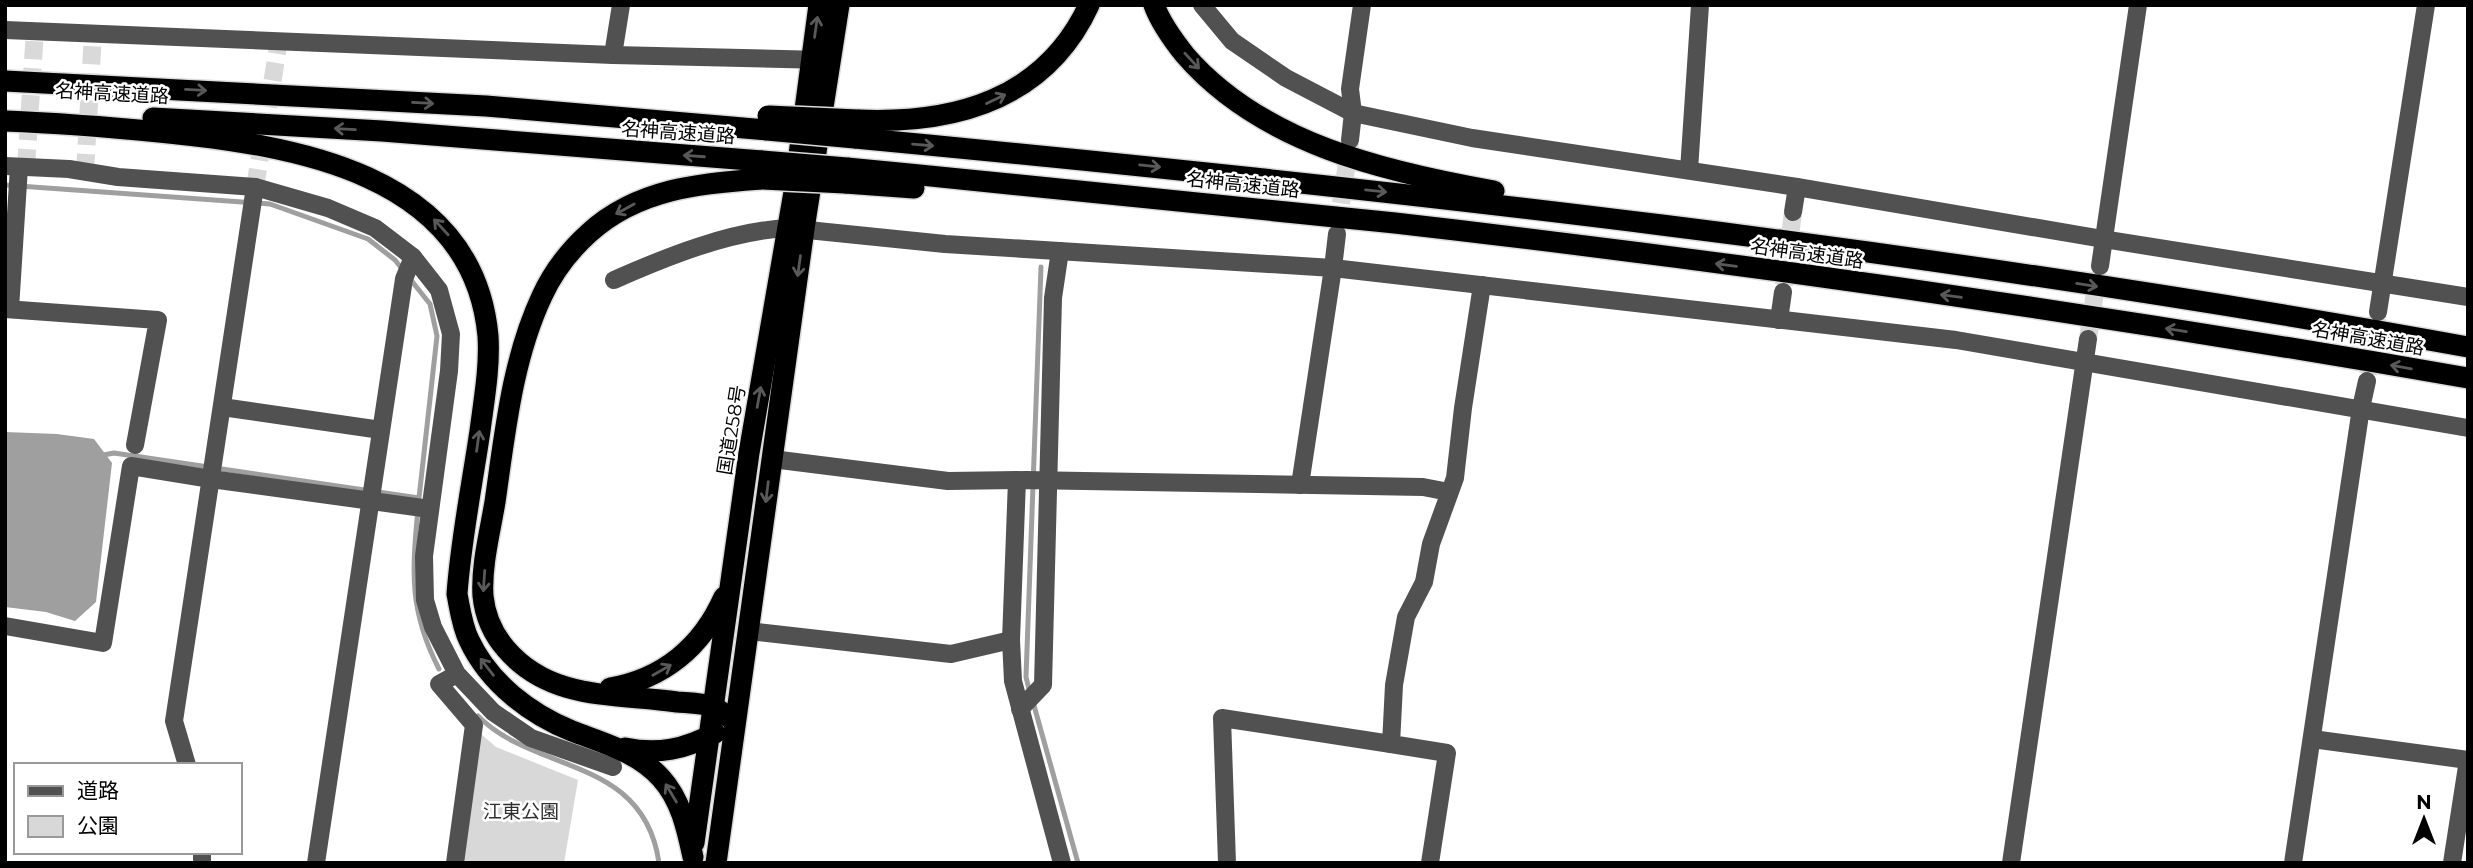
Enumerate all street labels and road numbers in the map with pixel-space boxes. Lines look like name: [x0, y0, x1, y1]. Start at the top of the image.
street label: 名神高速道路: [54, 79, 170, 108]
street label: 名神高速道路: [620, 117, 736, 148]
street label: 名神高速道路: [1185, 167, 1301, 202]
street label: 名神高速道路: [1749, 234, 1865, 273]
street label: 名神高速道路: [2310, 317, 2426, 360]
street label: 国道258号: [713, 384, 750, 477]

